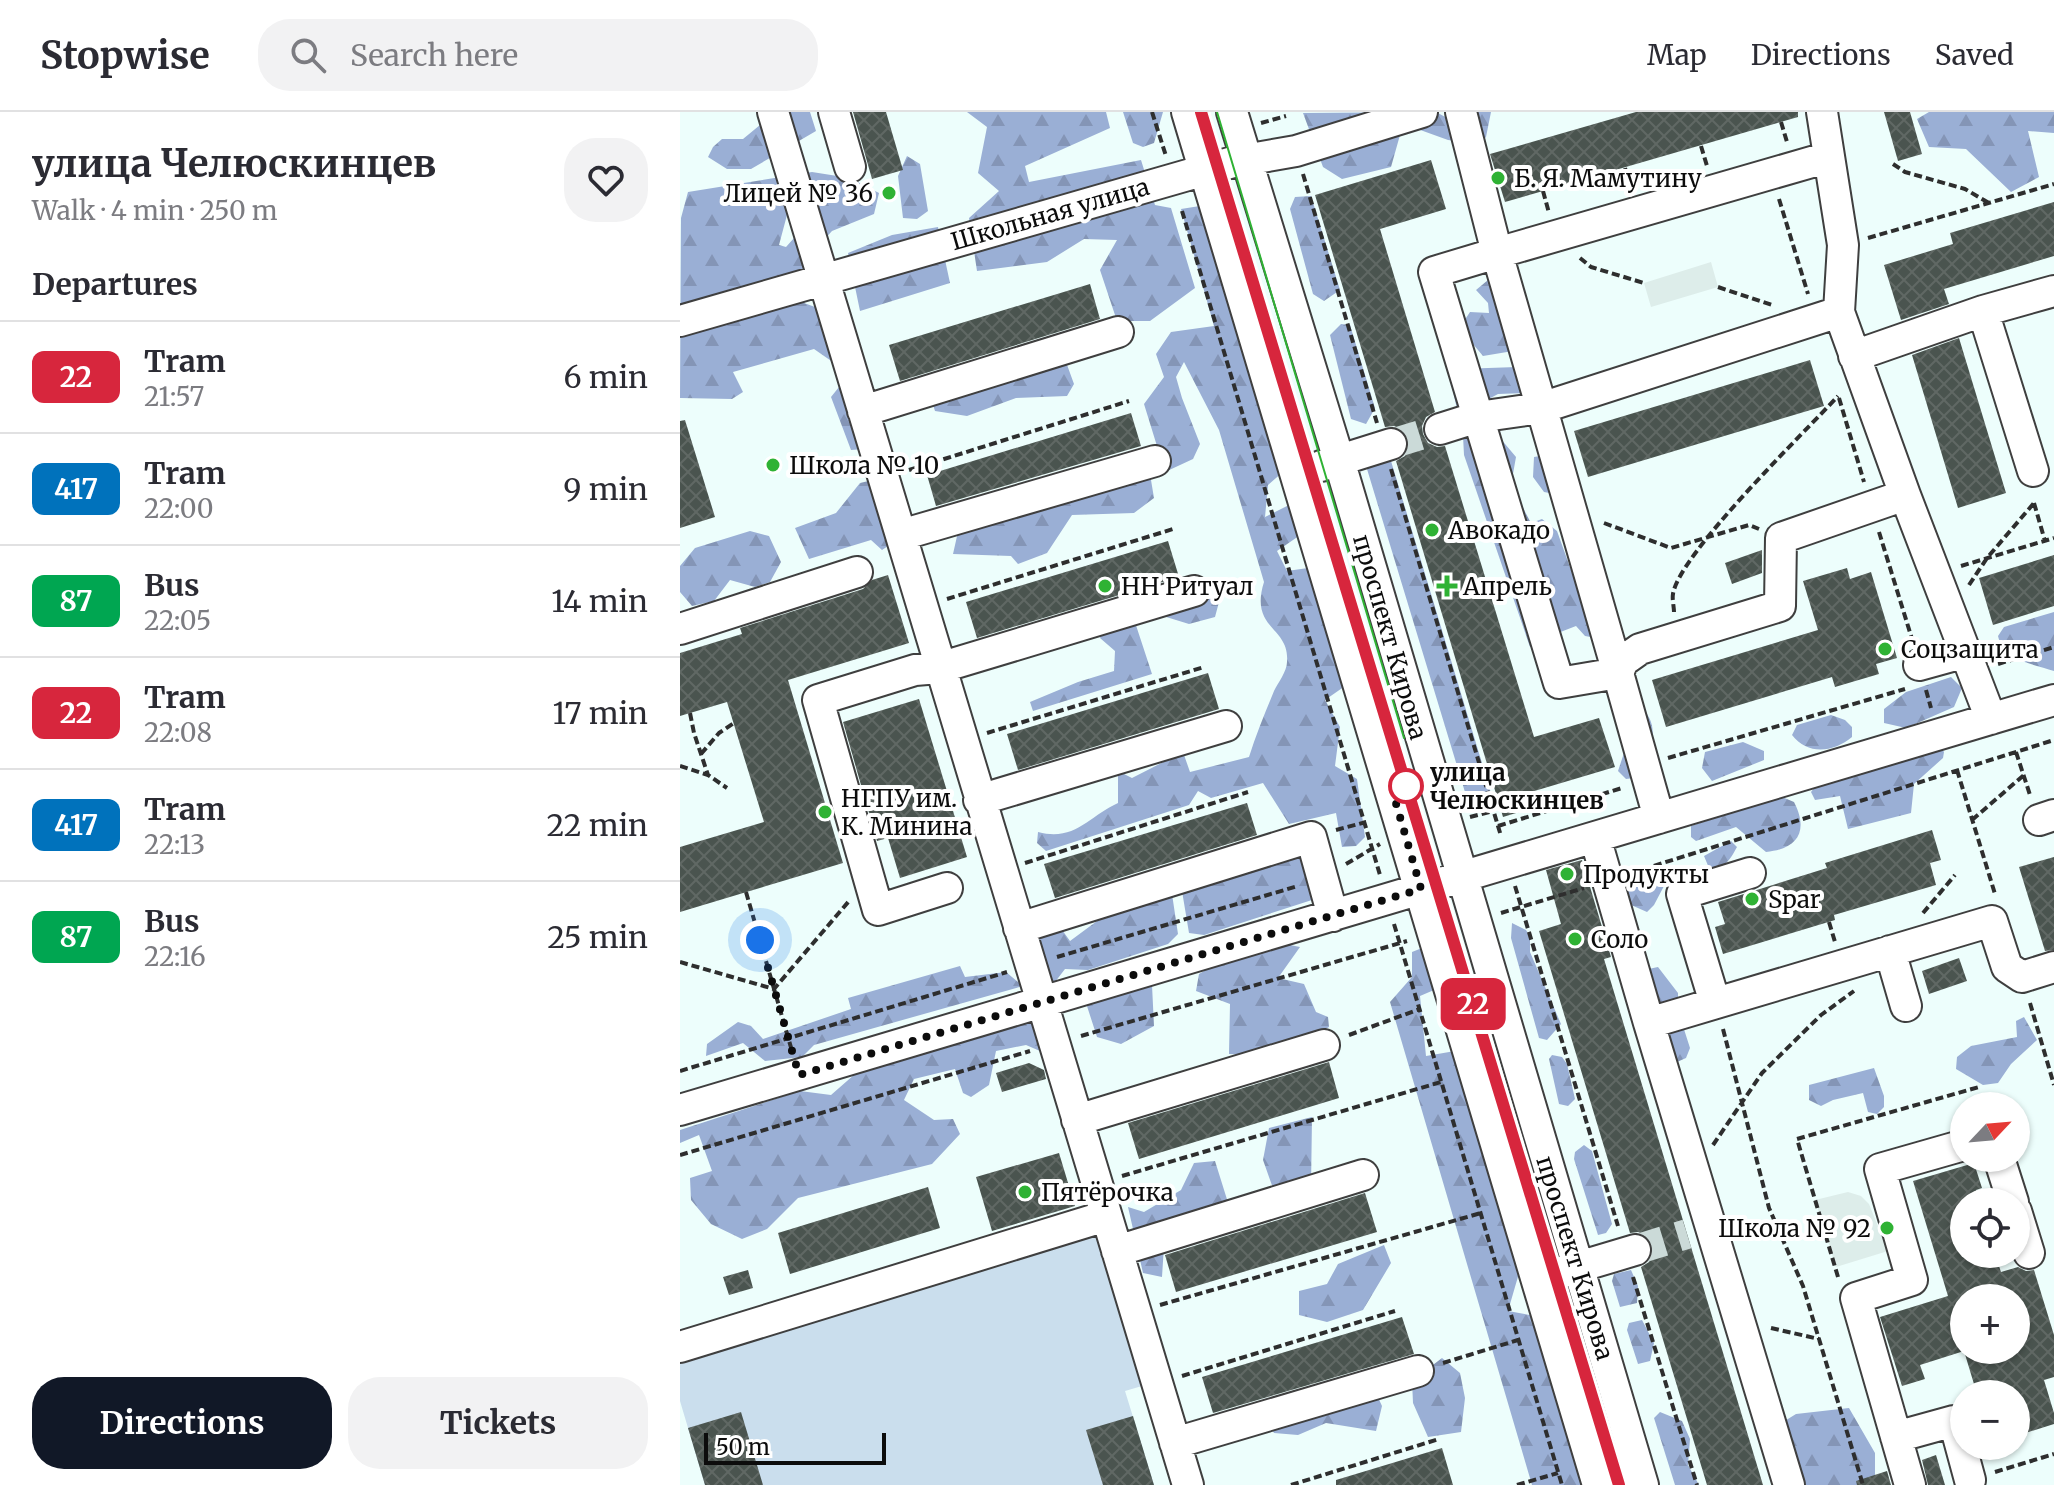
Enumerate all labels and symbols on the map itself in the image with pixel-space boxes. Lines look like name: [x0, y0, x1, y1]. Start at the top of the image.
place label: Б. Я. Мамутину: [1514, 163, 1702, 194]
marker: Б. Я. Мамутину: [1489, 169, 1507, 187]
street label: Школьная улица: [947, 171, 1153, 257]
place label: Лицей № 36: [724, 178, 873, 209]
marker: Лицей № 36: [880, 184, 898, 202]
place label: Школа № 10: [789, 450, 939, 481]
marker: Школа № 10: [764, 456, 782, 474]
place label: Авокадо: [1447, 515, 1550, 546]
marker: Авокадо: [1423, 521, 1441, 539]
street label: проспект Кирова: [1346, 531, 1434, 743]
place label: НН Ритуал: [1121, 571, 1254, 602]
place label: Апрель: [1462, 571, 1552, 602]
marker: НН Ритуал: [1096, 577, 1114, 595]
marker: Апрель: [1438, 577, 1456, 595]
place label: Соцзащита: [1901, 634, 2039, 665]
marker: Соцзащита: [1876, 640, 1894, 658]
place label: улица Челюскинцев: [1430, 757, 1604, 816]
marker: улица Челюскинцев: [1389, 769, 1423, 803]
place label: НГПУ им. К. Минина: [841, 783, 972, 842]
marker: НГПУ им. К. Минина: [816, 803, 834, 821]
place label: Продукты: [1583, 859, 1709, 890]
marker: Продукты: [1558, 865, 1576, 883]
place label: Spar: [1768, 884, 1821, 915]
marker: Spar: [1743, 890, 1761, 908]
your location: [740, 920, 780, 960]
place label: Соло: [1591, 924, 1648, 955]
marker: Соло: [1566, 930, 1584, 948]
line badge: 22: [1437, 978, 1509, 1030]
north arrow: [1950, 1092, 2030, 1172]
street label: проспект Кирова: [1529, 1152, 1621, 1364]
place label: Пятёрочка: [1041, 1177, 1174, 1208]
marker: Пятёрочка: [1016, 1183, 1034, 1201]
place label: Школа № 92: [1718, 1213, 1871, 1244]
marker: Школа № 92: [1878, 1219, 1896, 1237]
scale bar: [704, 1429, 886, 1465]

